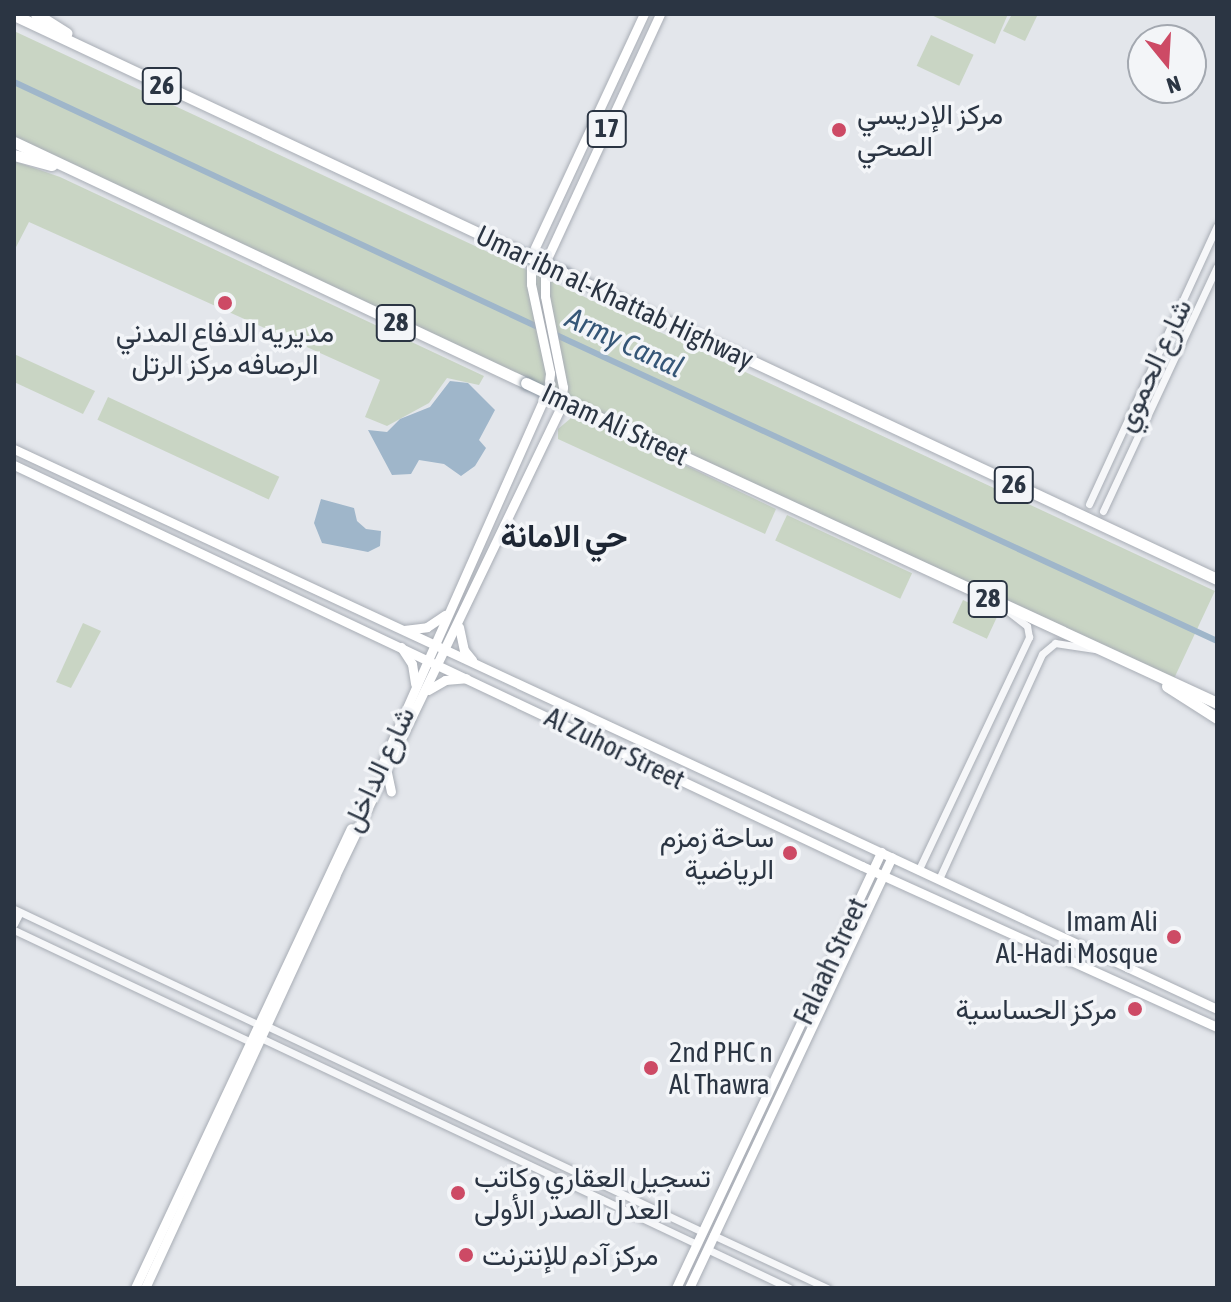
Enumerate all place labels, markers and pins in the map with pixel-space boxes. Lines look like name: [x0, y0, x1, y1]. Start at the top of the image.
place label: مركز الإدريسي الصحي: [857, 97, 1003, 163]
marker: مركز الإدريسي الصحي: [828, 119, 850, 141]
marker: مديريه الدفاع المدني الرصافه مركز الرتل: [216, 294, 234, 312]
place label: مديريه الدفاع المدني الرصافه مركز الرتل: [116, 315, 334, 381]
place label: ساحة زمزم الرياضية: [660, 820, 774, 886]
marker: ساحة زمزم الرياضية: [781, 844, 799, 862]
place label: Imam Ali Al-Hadi Mosque: [996, 904, 1158, 970]
marker: Imam Ali Al-Hadi Mosque: [1165, 928, 1183, 946]
place label: مركز الحساسية: [955, 992, 1117, 1026]
marker: مركز الحساسية: [1124, 998, 1146, 1020]
place label: 2nd PHC n Al Thawra: [669, 1035, 773, 1101]
marker: 2nd PHC n Al Thawra: [640, 1057, 662, 1079]
place label: تسجيل العقاري وكاتب العدل الصدر الأولى: [474, 1160, 711, 1226]
marker: تسجيل العقاري وكاتب العدل الصدر الأولى: [449, 1184, 467, 1202]
place label: مركز آدم للإنترنت: [482, 1238, 658, 1272]
marker: مركز آدم للإنترنت: [457, 1246, 475, 1264]

